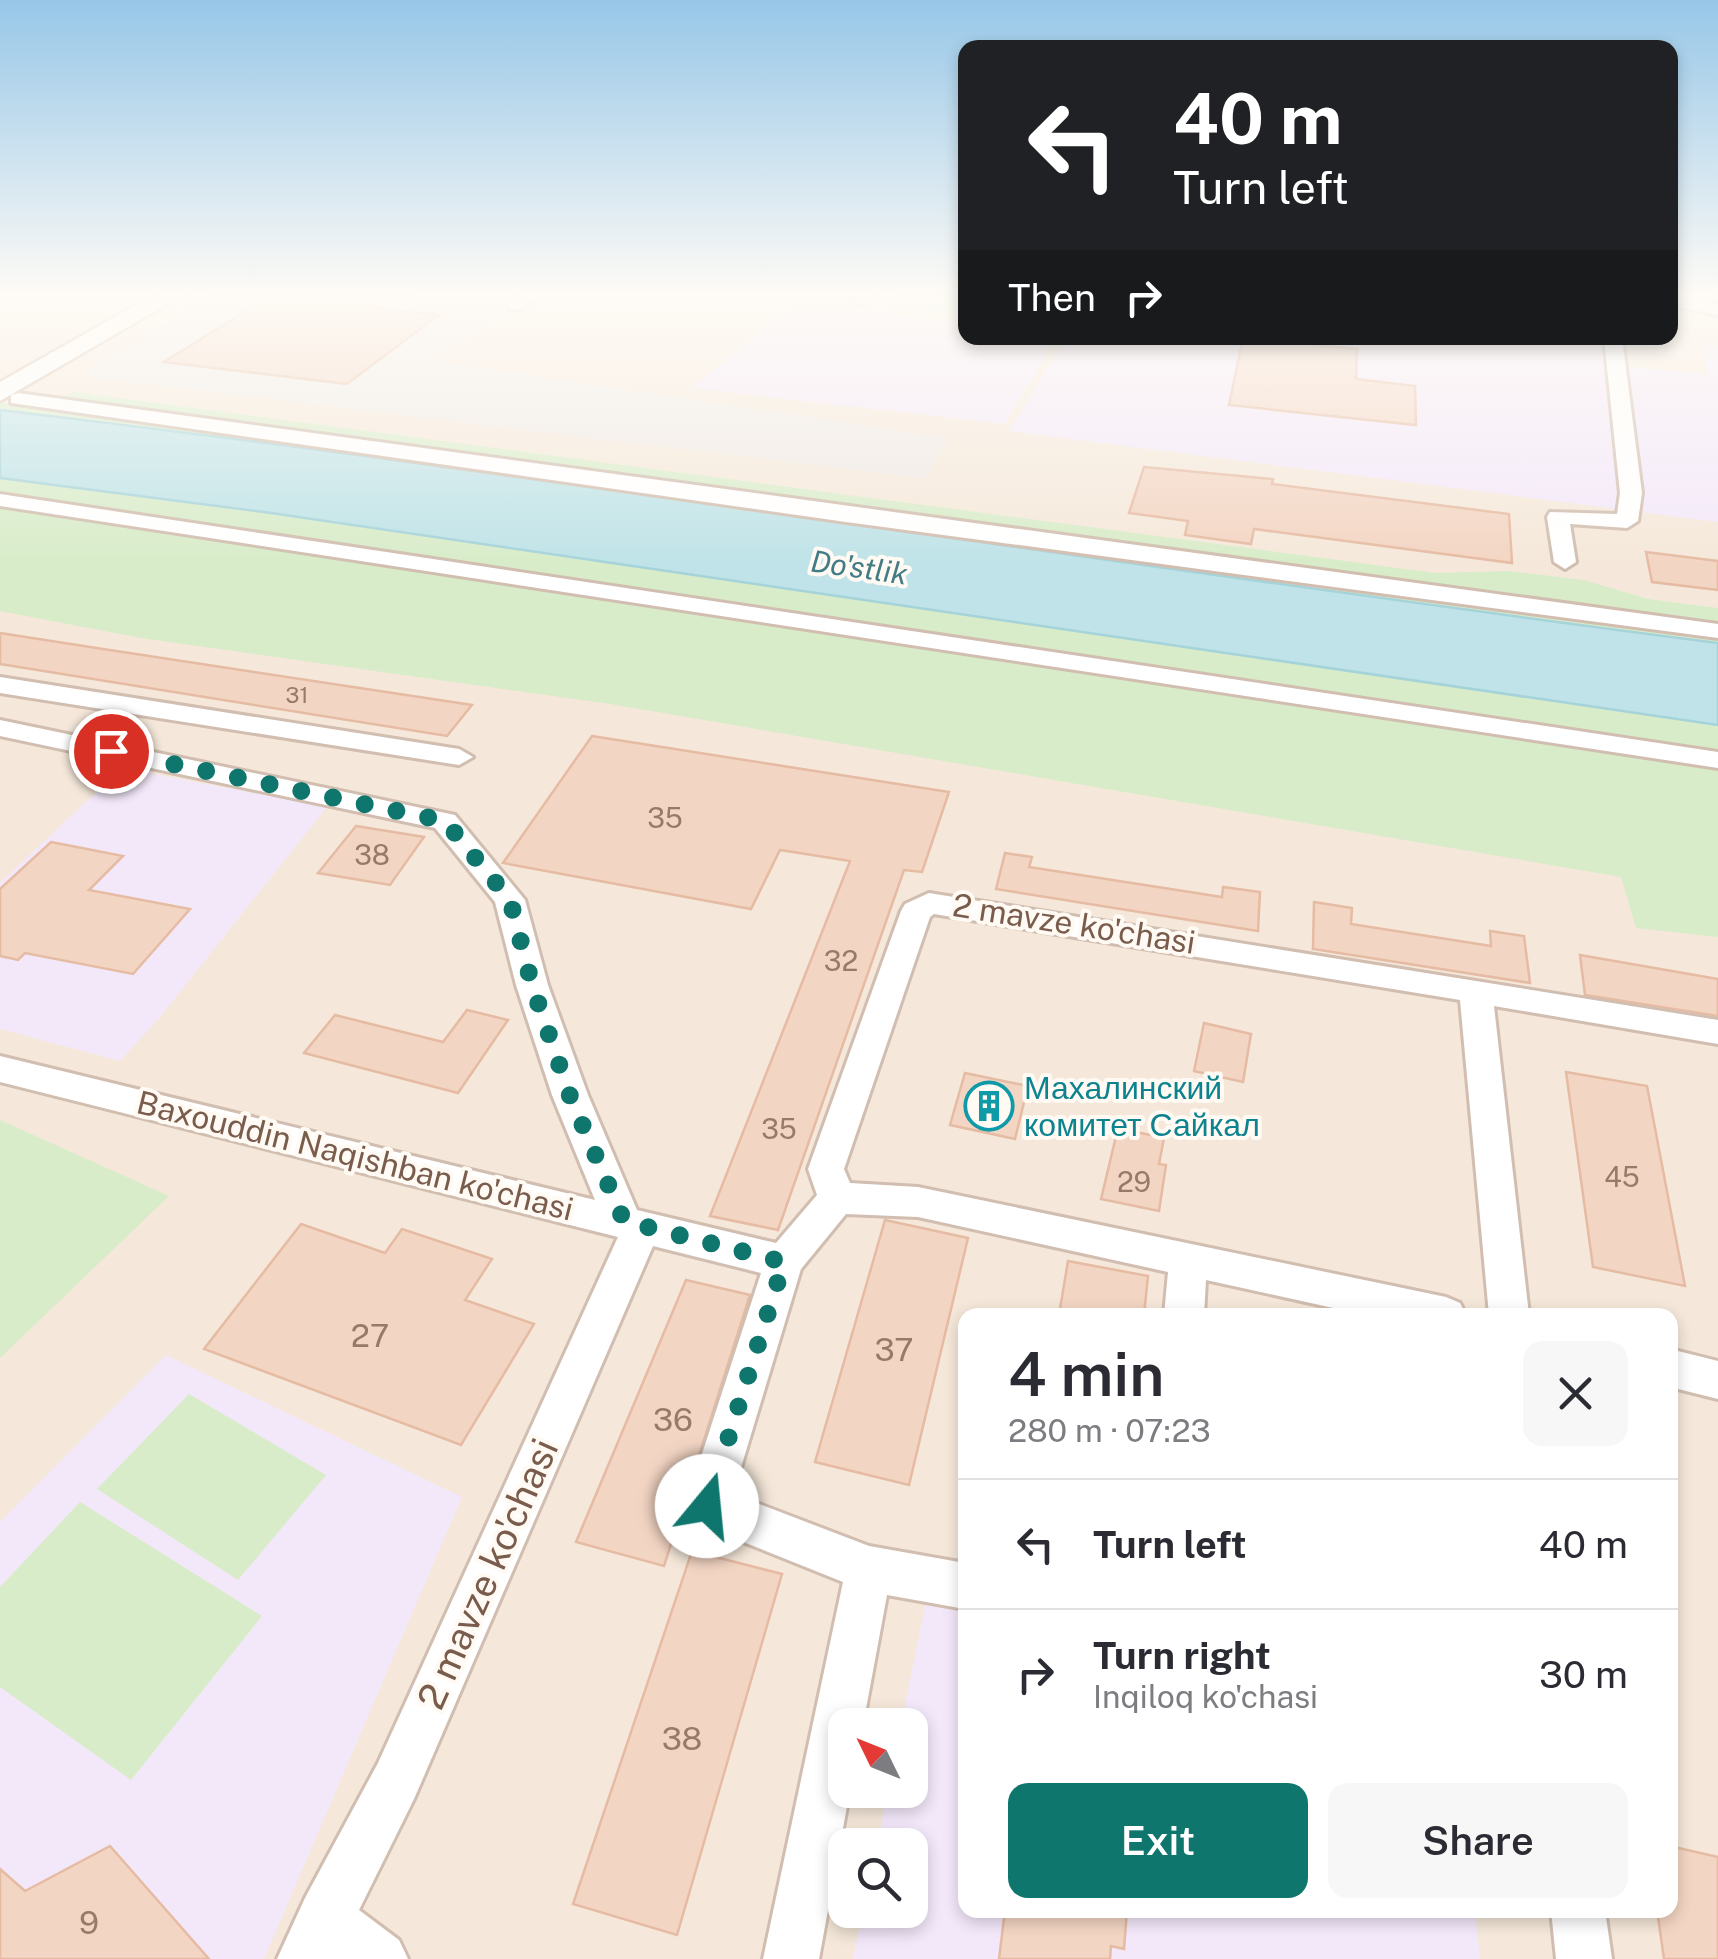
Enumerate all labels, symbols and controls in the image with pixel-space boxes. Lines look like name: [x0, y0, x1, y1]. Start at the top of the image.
text: 40 m: [1173, 77, 1343, 160]
icon: left: [1008, 80, 1138, 210]
text: Turn left: [1173, 161, 1349, 214]
icon: right: [1116, 270, 1171, 325]
text: Then: [1008, 275, 1096, 320]
water label: Do'stlik: [808, 542, 911, 592]
house number: 31: [286, 682, 308, 708]
pin: [69, 709, 154, 794]
icon: arrive: [84, 724, 139, 779]
house number: 35: [647, 801, 683, 834]
house number: 38: [354, 838, 390, 871]
street label: 2 mavze ko'chasi: [950, 886, 1198, 961]
house number: 32: [824, 944, 858, 977]
place label: Махалинский комитет Сайкал: [1024, 1069, 1260, 1143]
building icon: Махалинский комитет Сайкал: [963, 1080, 1015, 1132]
street label: Baxouddin Naqishban ko'chasi: [133, 1083, 577, 1228]
house number: 35: [761, 1112, 797, 1145]
house number: 45: [1604, 1160, 1640, 1193]
house number: 29: [1117, 1165, 1151, 1198]
house number: 27: [351, 1317, 389, 1354]
house number: 37: [875, 1331, 913, 1368]
text: 4 min: [1008, 1339, 1164, 1410]
button: close: [1523, 1341, 1628, 1446]
house number: 36: [653, 1401, 693, 1438]
text: 280 m · 07:23: [1008, 1412, 1211, 1449]
street label: 2 mavze ko'chasi: [408, 1432, 567, 1716]
position arrow: [655, 1454, 759, 1558]
icon: left: [1008, 1517, 1063, 1572]
text: Turn left: [1093, 1522, 1247, 1567]
text: 40 m: [1539, 1522, 1628, 1567]
text: Turn right: [1093, 1633, 1271, 1678]
icon: right: [1008, 1647, 1063, 1702]
text: 30 m: [1539, 1652, 1628, 1697]
text: Inqiloq ko'chasi: [1093, 1678, 1318, 1715]
north arrow: [828, 1708, 928, 1808]
map controls: [828, 1708, 928, 1928]
house number: 38: [662, 1720, 702, 1757]
button: Exit: [1008, 1783, 1308, 1898]
button: Share: [1328, 1783, 1628, 1898]
button: search: [828, 1828, 928, 1928]
house number: 9: [79, 1904, 99, 1941]

